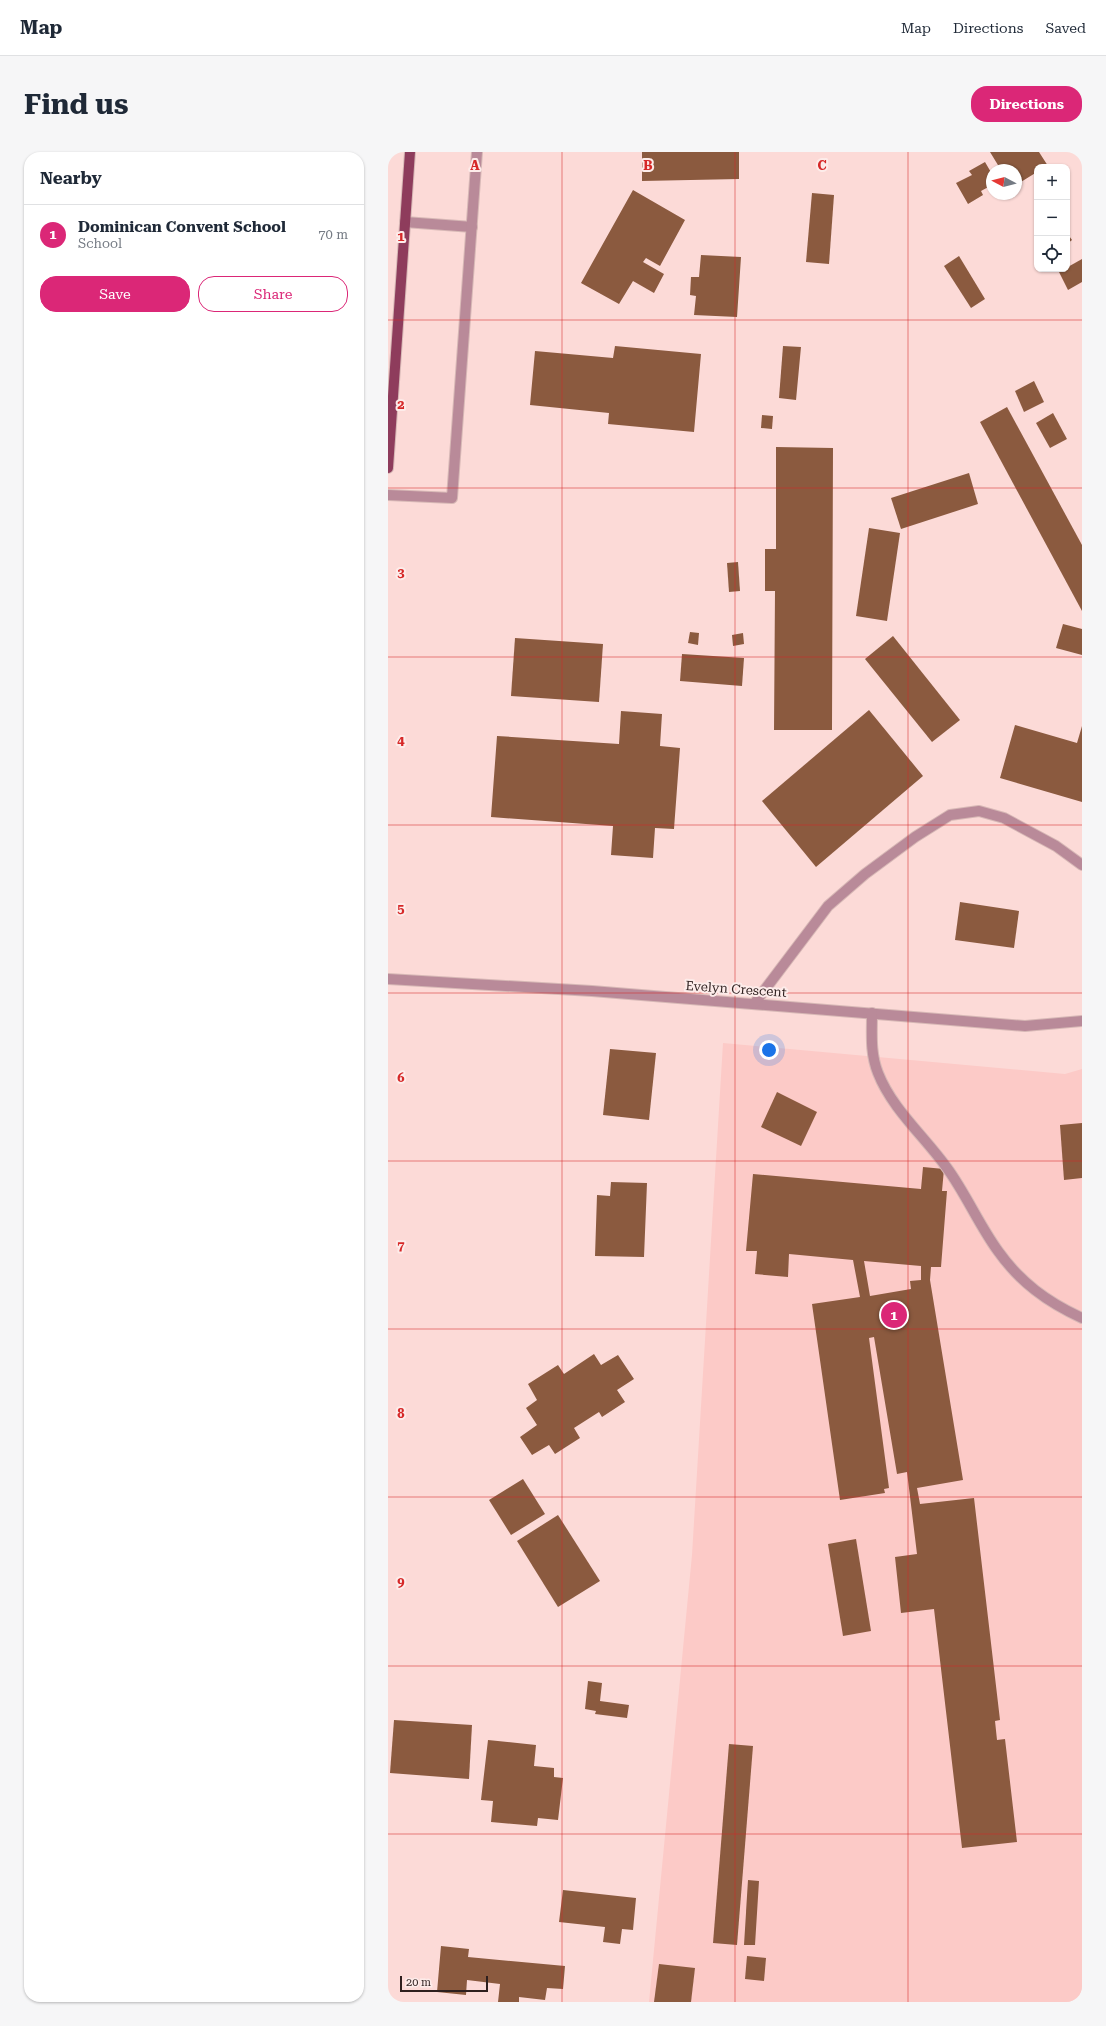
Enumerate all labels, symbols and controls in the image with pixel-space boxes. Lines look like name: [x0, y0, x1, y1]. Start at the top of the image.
text: Map: [20, 16, 62, 39]
text: Map: [901, 20, 931, 36]
text: Directions: [953, 20, 1023, 36]
text: Saved: [1045, 20, 1086, 36]
button: Directions: [971, 86, 1082, 122]
text: Find us: [24, 88, 128, 121]
text: A: [470, 158, 480, 173]
text: B: [643, 158, 653, 173]
text: C: [817, 158, 827, 173]
north arrow: [986, 164, 1022, 200]
map controls: [1034, 164, 1070, 272]
button: +: [1034, 164, 1070, 200]
text: Nearby: [40, 168, 102, 188]
button: −: [1034, 200, 1070, 236]
text: Dominican Convent School: [78, 218, 286, 236]
text: 1: [49, 227, 57, 242]
text: 70 m: [318, 227, 348, 242]
text: 1: [397, 229, 405, 244]
text: School: [78, 236, 122, 251]
button: locate: [1034, 236, 1070, 272]
button: Save: [40, 276, 190, 312]
button: Share: [198, 276, 348, 312]
text: 2: [397, 397, 405, 412]
text: 3: [397, 565, 405, 580]
text: 4: [397, 733, 405, 748]
text: 5: [397, 901, 405, 916]
street label: Evelyn Crescent: [685, 978, 787, 1000]
your location: [759, 1040, 779, 1060]
text: 6: [397, 1070, 405, 1085]
text: 7: [397, 1238, 405, 1253]
pin: 1: [881, 1300, 907, 1330]
text: 8: [397, 1406, 405, 1421]
text: 9: [397, 1574, 405, 1589]
scale bar: [400, 1974, 488, 1993]
text: 20 m: [406, 1976, 431, 1989]

